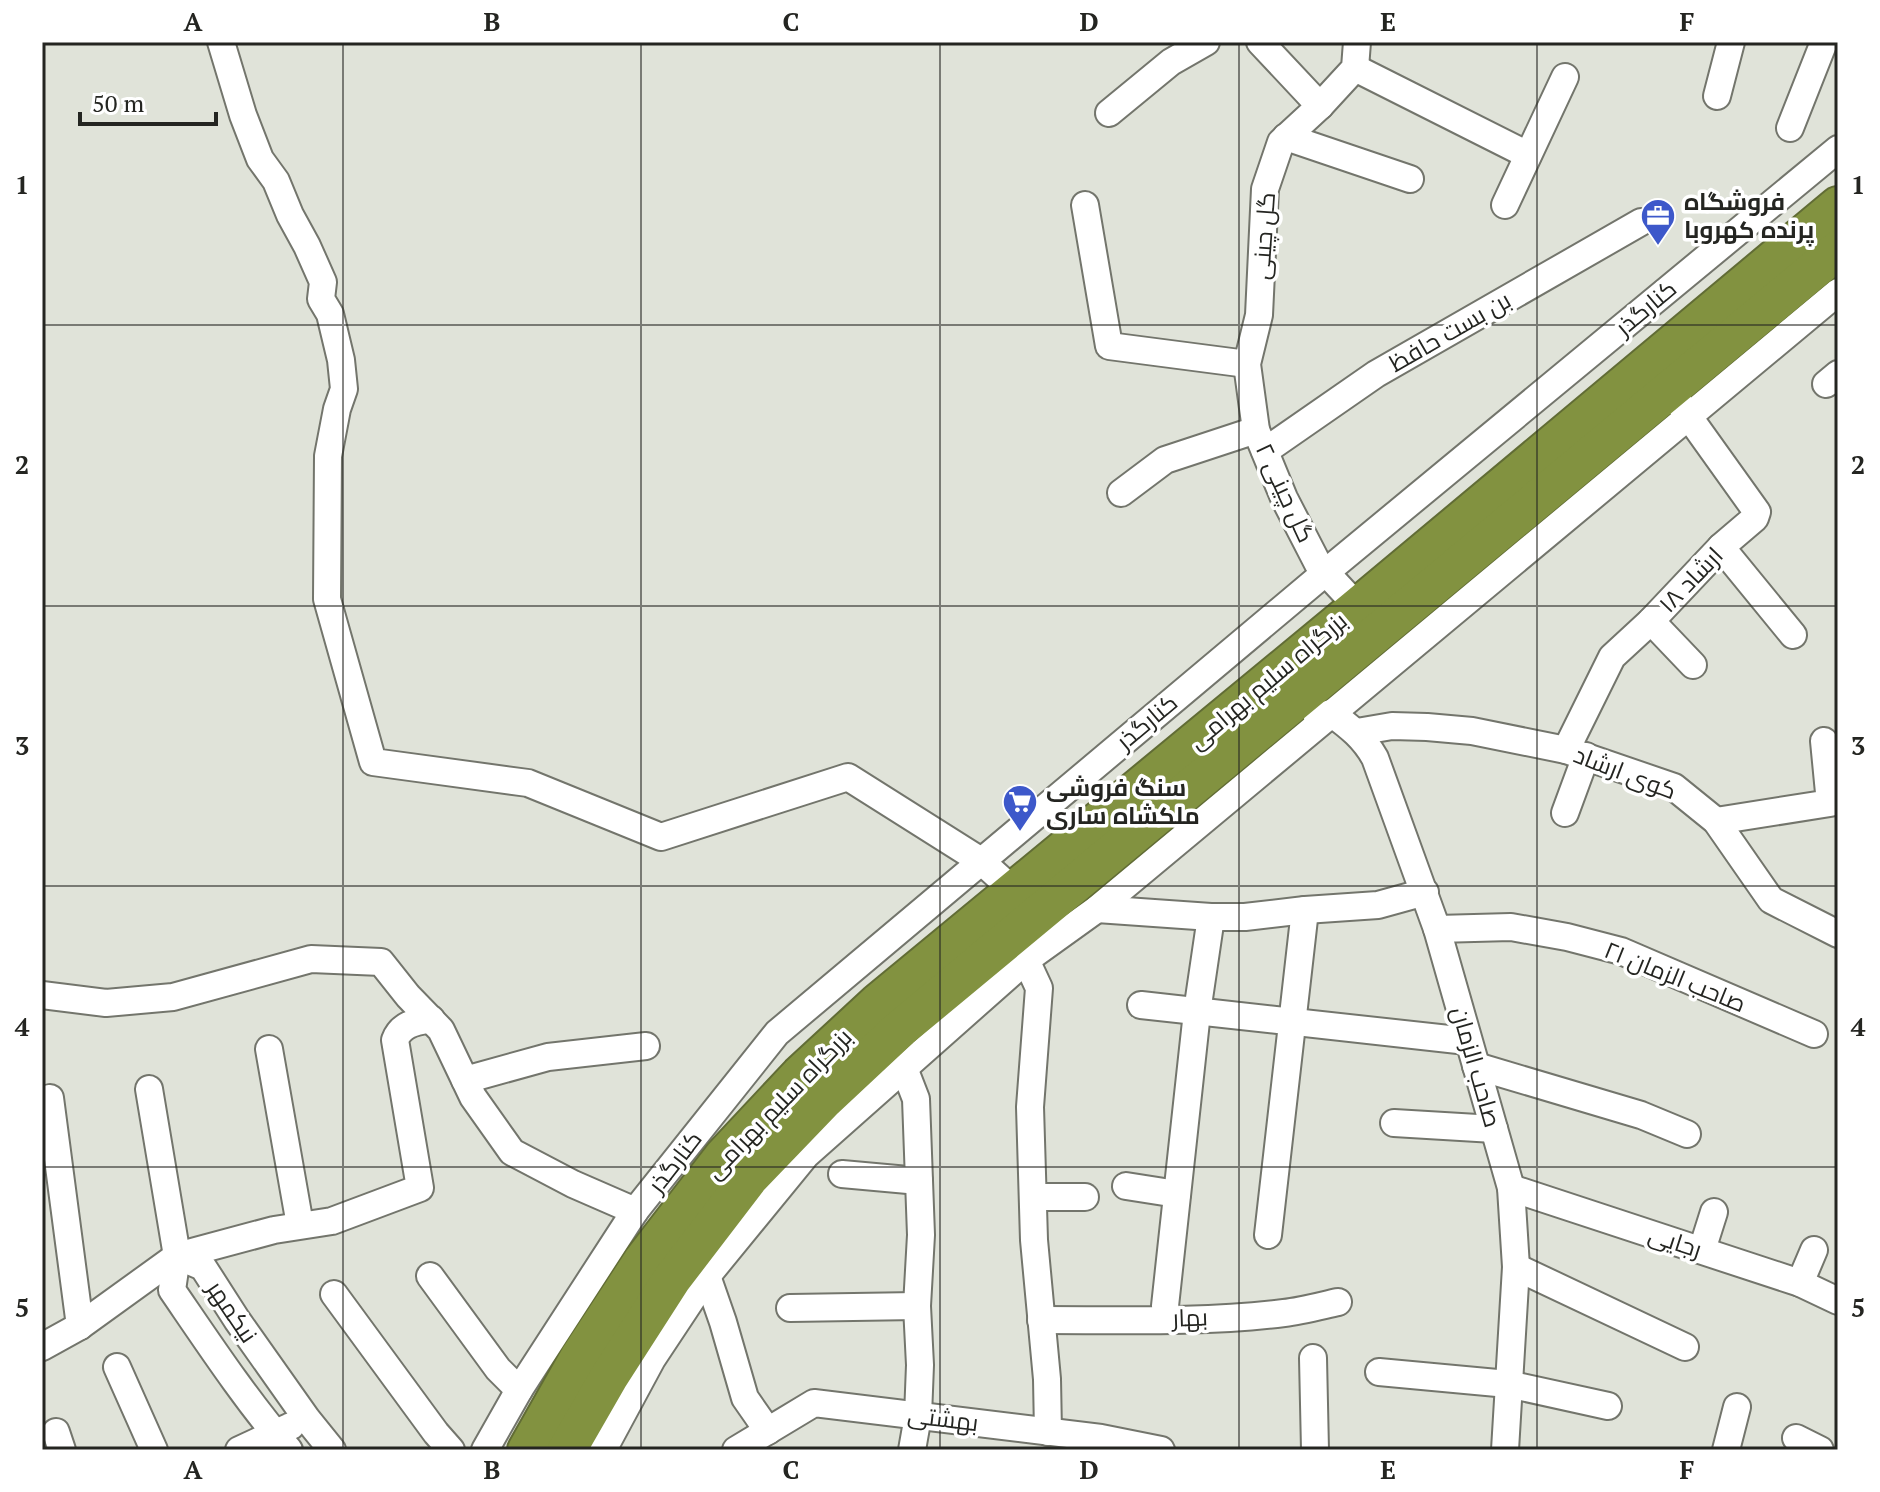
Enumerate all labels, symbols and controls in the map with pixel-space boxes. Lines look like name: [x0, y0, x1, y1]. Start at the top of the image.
text: A: [184, 4, 203, 38]
text: B: [484, 4, 500, 38]
text: C: [783, 4, 799, 38]
text: D: [1079, 4, 1099, 38]
text: E: [1380, 4, 1396, 38]
text: F: [1680, 4, 1695, 38]
scale bar: [80, 76, 216, 126]
text: 50 m: [92, 87, 144, 119]
text: 1: [15, 167, 29, 201]
text: 1: [1851, 167, 1865, 201]
place label: فروشگاه پرنده کهروبا: [1684, 185, 1814, 247]
street label: گل چینی: [1244, 191, 1283, 281]
office icon: فروشگاه پرنده کهروبا: [1639, 197, 1677, 247]
street label: کنارگذر: [1606, 272, 1683, 344]
street label: بن بست حافظ: [1383, 283, 1516, 379]
street label: گل چینی ۲: [1248, 438, 1323, 548]
text: 2: [15, 447, 29, 481]
text: 2: [1851, 447, 1865, 481]
street label: ارشاد ۱۸: [1651, 540, 1729, 619]
street label: بزرگراه سلیم بهرامی: [1181, 604, 1354, 757]
street label: کنارگذر: [1107, 686, 1184, 758]
text: 3: [15, 728, 29, 762]
text: 3: [1851, 728, 1865, 762]
street label: کوی ارشاد: [1569, 738, 1681, 806]
place label: سنگ فروشی ملکشاه ساری: [1046, 771, 1200, 831]
supermarket icon: سنگ فروشی ملکشاه ساری: [1001, 783, 1039, 833]
street label: صاحب الزمان ۲۱: [1600, 933, 1751, 1019]
street label: صاحب الزمان: [1444, 1003, 1509, 1131]
text: 4: [15, 1009, 30, 1043]
text: 4: [1851, 1009, 1866, 1043]
street label: بزرگراه سلیم بهرامی: [698, 1021, 859, 1186]
street label: کنارگذر: [639, 1124, 709, 1201]
street label: رجایی: [1645, 1217, 1706, 1265]
street label: نیکمهر: [199, 1272, 265, 1349]
text: 5: [15, 1290, 29, 1324]
text: 5: [1851, 1290, 1865, 1324]
street label: بهار: [1170, 1300, 1208, 1334]
street label: بهشتی: [906, 1398, 980, 1438]
text: A: [184, 1452, 203, 1486]
text: B: [484, 1452, 500, 1486]
text: C: [783, 1452, 799, 1486]
text: D: [1079, 1452, 1099, 1486]
text: E: [1380, 1452, 1396, 1486]
text: F: [1680, 1452, 1695, 1486]

